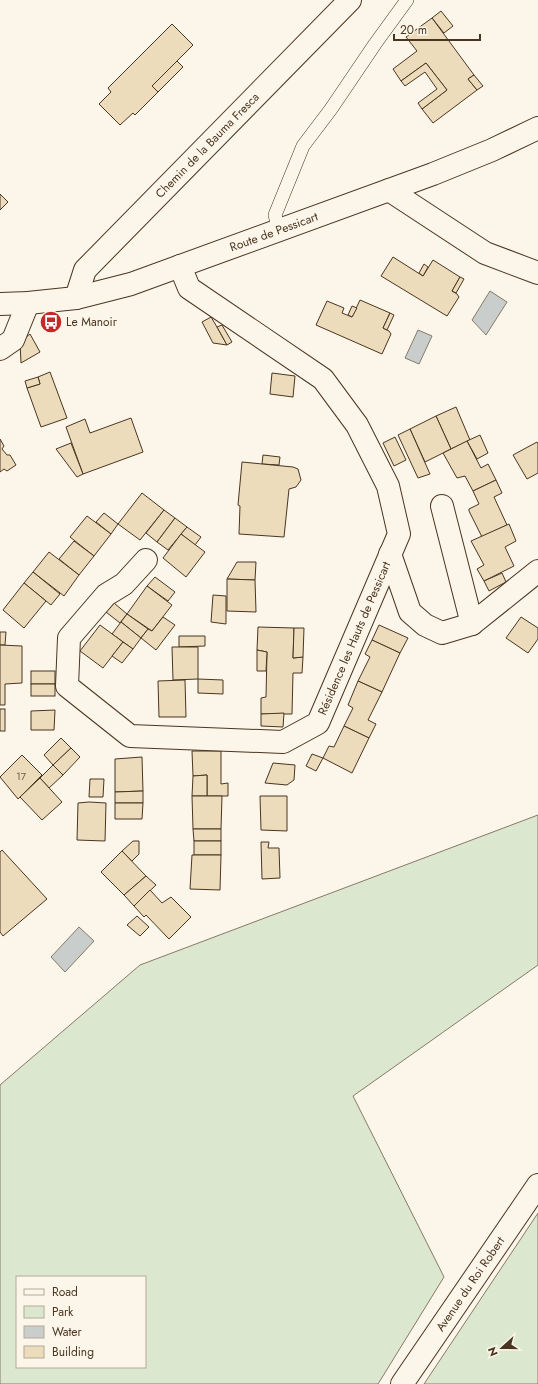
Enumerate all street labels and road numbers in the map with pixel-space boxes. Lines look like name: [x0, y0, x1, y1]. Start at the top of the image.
street label: Chemin de la Bauma Fresca: [151, 88, 264, 202]
street label: Route de Pessicart: [227, 208, 321, 256]
street label: Résidence les Hauts de Pessicart: [313, 558, 395, 718]
street label: Avenue du Roi Robert: [431, 1233, 509, 1335]

